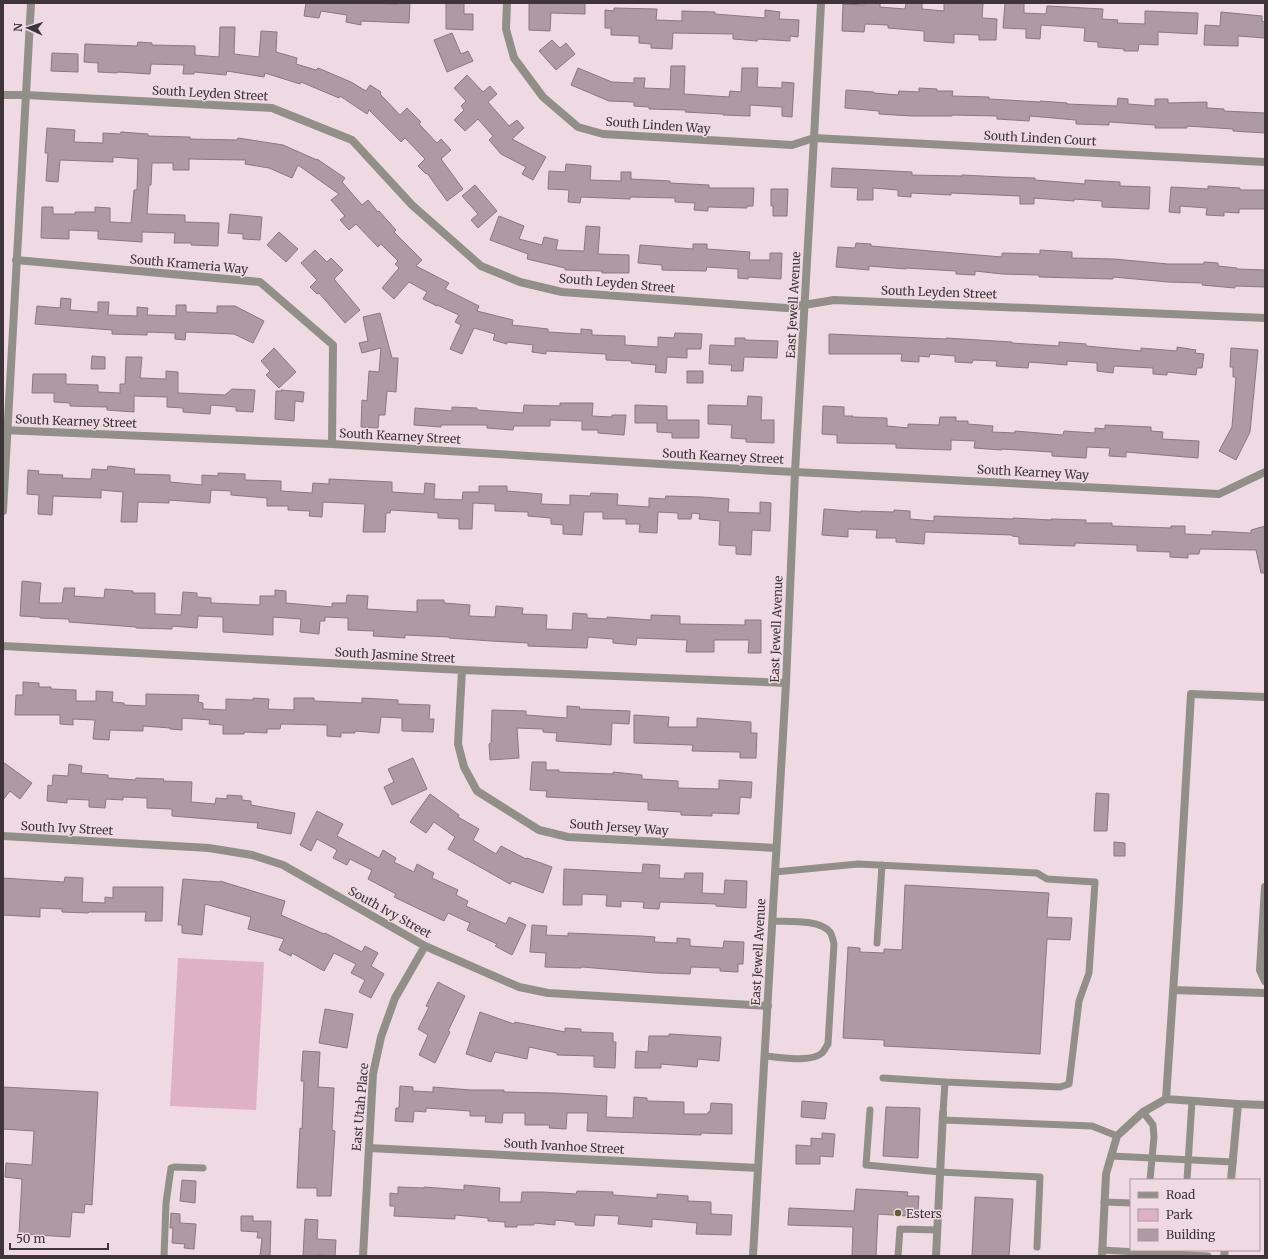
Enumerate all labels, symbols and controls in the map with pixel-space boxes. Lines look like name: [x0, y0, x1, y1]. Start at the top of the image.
north arrow: [8, 8, 48, 48]
text: N: [11, 22, 25, 32]
street label: South Leyden Street: [151, 82, 269, 104]
street label: South Linden Way: [605, 114, 711, 136]
street label: South Linden Court: [983, 128, 1097, 148]
street label: South Krameria Way: [129, 251, 249, 277]
street label: East Jewell Avenue: [783, 251, 803, 359]
street label: South Leyden Street: [558, 270, 676, 296]
street label: South Leyden Street: [881, 282, 998, 302]
street label: South Kearney Street: [15, 411, 137, 431]
street label: South Kearney Street: [339, 425, 462, 447]
street label: South Kearney Street: [662, 445, 785, 467]
street label: South Kearney Way: [977, 462, 1089, 482]
street label: East Jewell Avenue: [767, 575, 785, 683]
street label: South Jasmine Street: [334, 644, 456, 666]
street label: South Jersey Way: [569, 816, 669, 838]
street label: South Ivy Street: [20, 818, 114, 838]
street label: South Ivy Street: [346, 883, 434, 941]
street label: East Jewell Avenue: [748, 898, 768, 1006]
street label: East Utah Place: [349, 1062, 371, 1152]
street label: South Ivanhoe Street: [503, 1135, 625, 1157]
legend: [1130, 1179, 1260, 1251]
text: Road: [1166, 1187, 1195, 1202]
place label: Esters: [906, 1206, 942, 1221]
text: Park: [1166, 1207, 1193, 1222]
marker: Esters: [893, 1208, 903, 1218]
scale bar: [10, 1225, 108, 1251]
text: Building: [1166, 1227, 1216, 1242]
text: 50 m: [16, 1231, 45, 1246]

